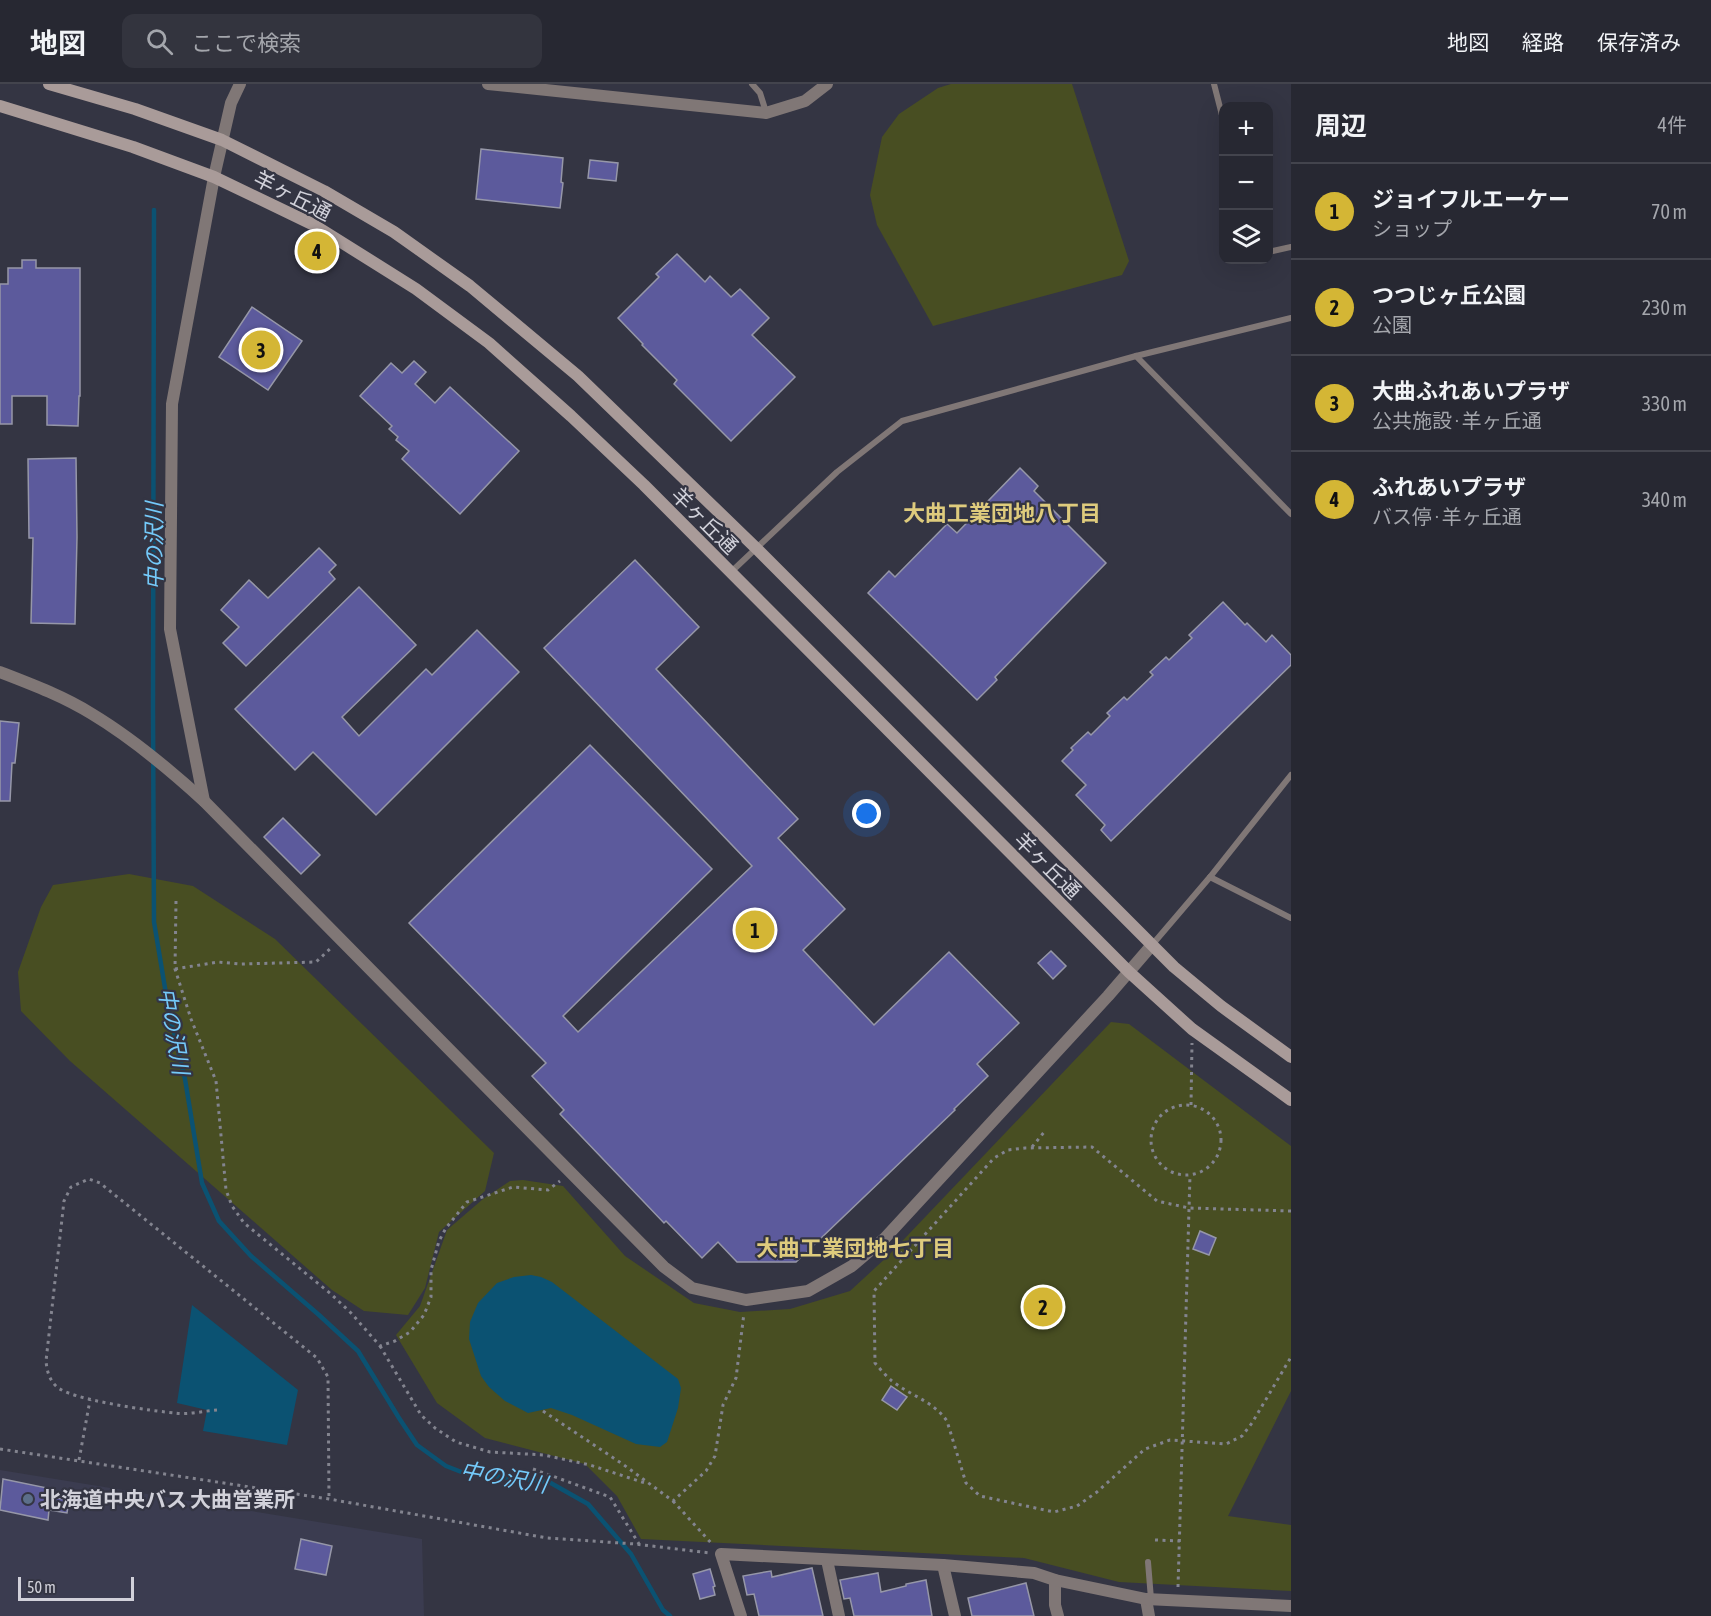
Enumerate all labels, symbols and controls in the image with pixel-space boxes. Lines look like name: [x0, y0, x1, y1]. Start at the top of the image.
search box: [122, 14, 542, 68]
icon: search: [143, 25, 176, 58]
text: 地図: [30, 27, 86, 59]
text: ここで検索: [191, 30, 301, 56]
text: 地図: [1447, 30, 1489, 54]
text: 経路: [1522, 30, 1564, 54]
text: 保存済み: [1597, 30, 1681, 54]
map controls: [1219, 102, 1273, 264]
button: +: [1219, 102, 1273, 156]
text: 周辺: [1315, 111, 1367, 141]
text: 4件: [1658, 113, 1687, 136]
button: −: [1219, 156, 1273, 210]
street label: 羊ヶ丘通: [250, 165, 336, 225]
text: ジョイフルエーケー: [1372, 186, 1570, 212]
text: 1: [1330, 200, 1339, 223]
text: 70 m: [1651, 200, 1687, 223]
button: layers: [1219, 210, 1273, 264]
text: ショップ: [1372, 217, 1452, 240]
pin: 4: [298, 228, 336, 274]
text: つつじヶ丘公園: [1372, 282, 1526, 308]
text: 2: [1330, 296, 1339, 319]
text: 230 m: [1642, 296, 1687, 319]
text: 公園: [1372, 313, 1412, 336]
pin: 3: [242, 328, 280, 372]
text: 大曲ふれあいプラザ: [1372, 378, 1570, 404]
text: 3: [1330, 392, 1339, 415]
text: 330 m: [1642, 392, 1687, 415]
text: 公共施設 · 羊ヶ丘通: [1372, 409, 1542, 432]
text: ふれあいプラザ: [1372, 474, 1526, 500]
street label: 羊ヶ丘通: [667, 482, 743, 558]
text: 4: [1330, 488, 1339, 511]
text: 340 m: [1642, 488, 1687, 511]
water label: 中の沢川: [141, 500, 167, 590]
district label: 大曲工業団地八丁目: [903, 500, 1101, 526]
text: バス停 · 羊ヶ丘通: [1372, 505, 1522, 528]
your location: [852, 799, 881, 828]
street label: 羊ヶ丘通: [1010, 827, 1086, 903]
pin: 1: [736, 908, 774, 952]
water label: 中の沢川: [154, 985, 195, 1079]
district label: 大曲工業団地七丁目: [756, 1235, 954, 1261]
pin: 2: [1024, 1284, 1062, 1330]
water label: 中の沢川: [458, 1457, 552, 1498]
place label: 北海道中央バス 大曲営業所: [40, 1487, 295, 1511]
marker: 北海道中央バス 大曲営業所: [21, 1492, 35, 1506]
scale bar: [18, 1574, 134, 1602]
text: 50 m: [27, 1578, 56, 1596]

